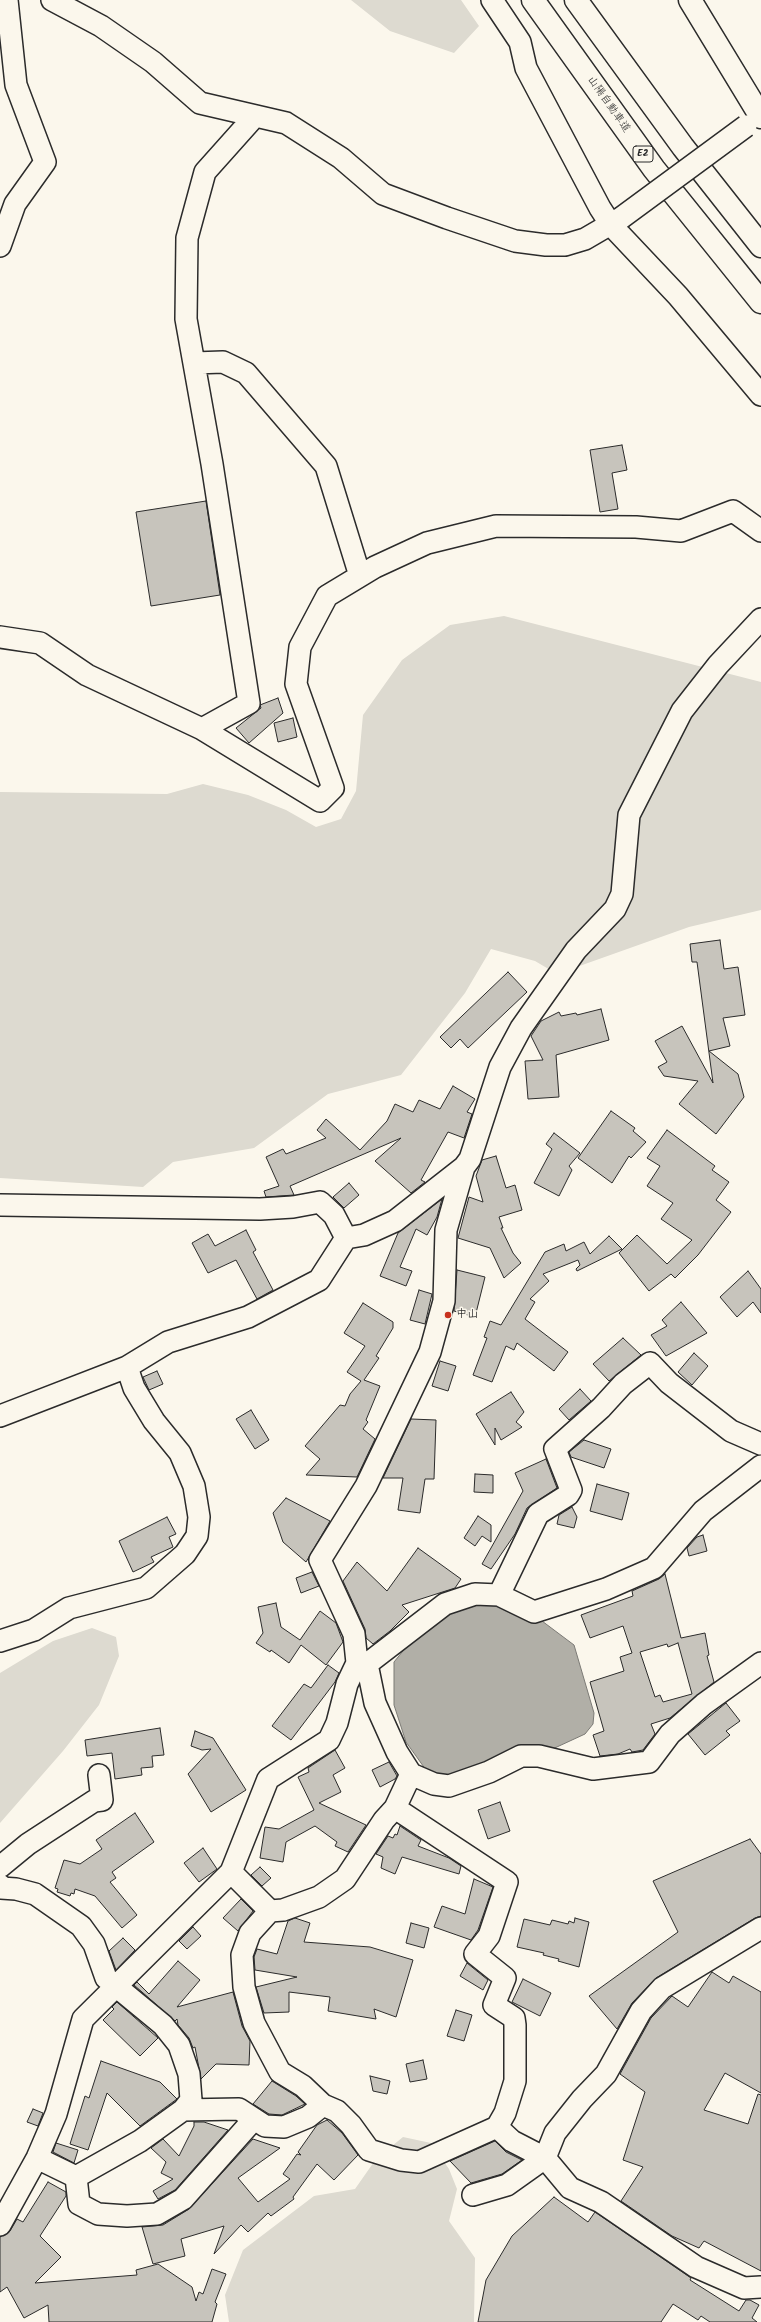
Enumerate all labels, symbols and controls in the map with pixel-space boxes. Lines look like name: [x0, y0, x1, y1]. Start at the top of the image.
street label: 山陽自動車道: [584, 74, 632, 136]
road number: E2: [633, 146, 653, 162]
place label: 中山: [456, 1308, 478, 1322]
marker: 中山: [443, 1310, 453, 1320]

